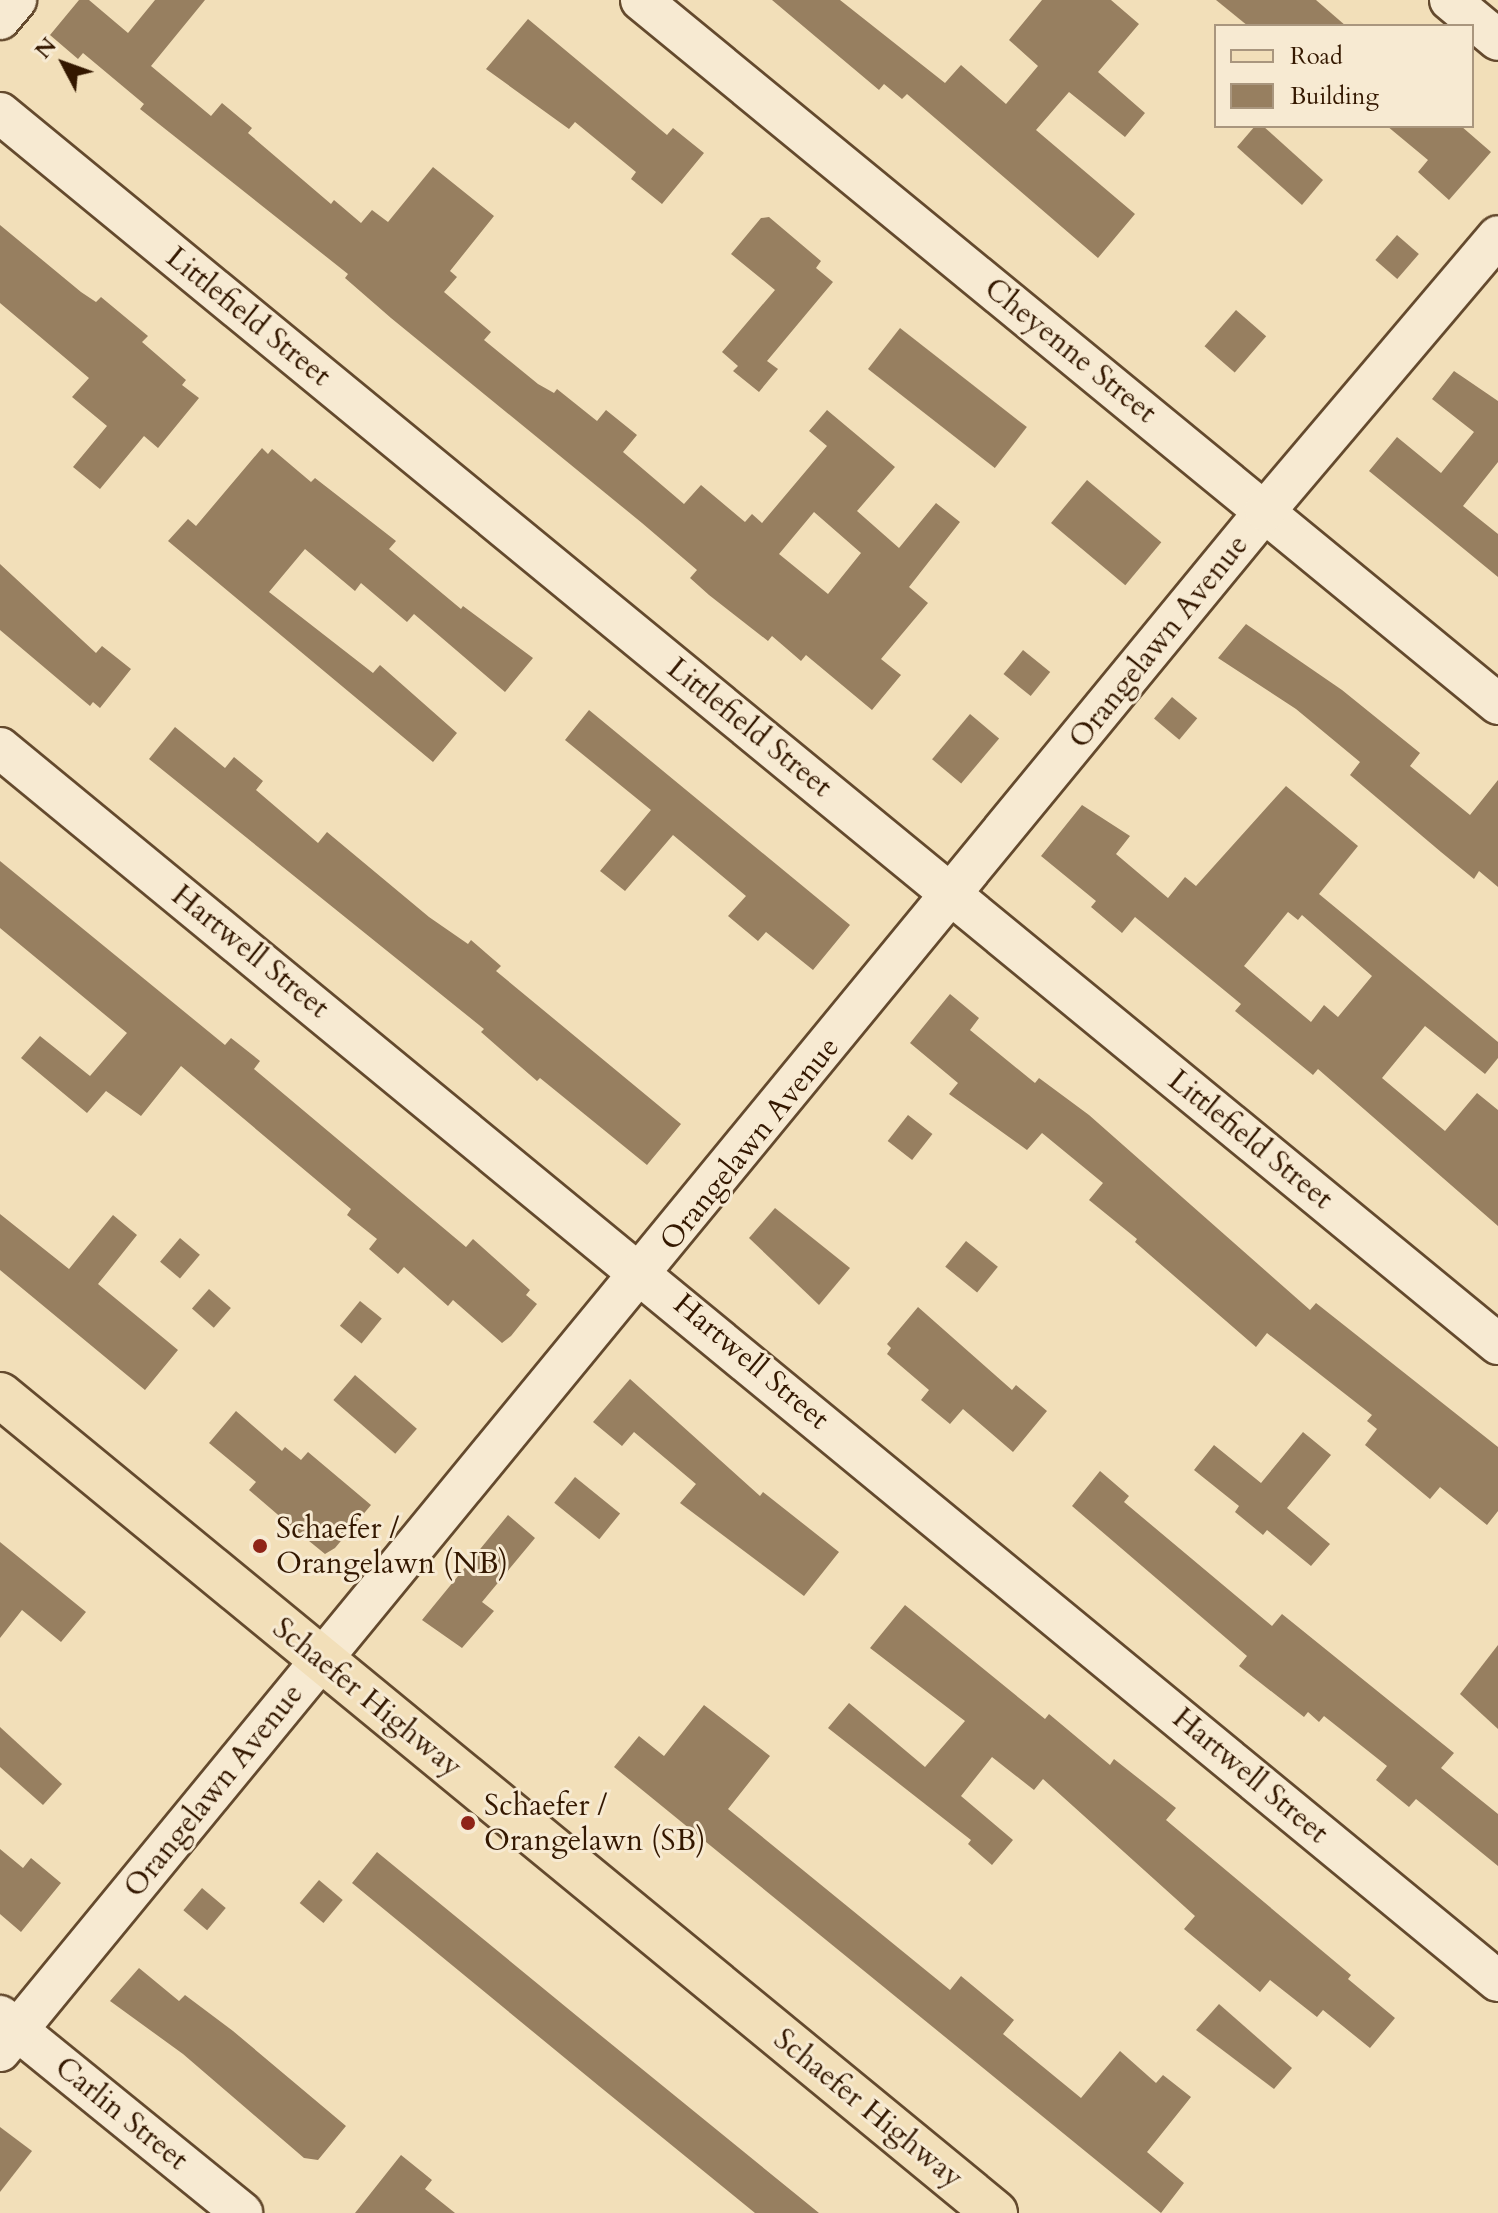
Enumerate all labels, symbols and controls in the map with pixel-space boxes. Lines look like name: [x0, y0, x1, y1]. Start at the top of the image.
north arrow: [24, 24, 104, 104]
legend: [1214, 24, 1474, 128]
text: N: [28, 31, 63, 65]
text: Road: [1290, 40, 1343, 73]
text: Building: [1290, 80, 1379, 113]
street label: Littlefield Street: [159, 240, 337, 394]
street label: Cheyenne Street: [977, 271, 1163, 431]
street label: Orangelawn Avenue: [1062, 528, 1256, 756]
street label: Littlefield Street: [660, 651, 838, 805]
street label: Hartwell Street: [164, 878, 336, 1026]
street label: Orangelawn Avenue: [653, 1030, 847, 1258]
street label: Littlefield Street: [1161, 1063, 1339, 1217]
street label: Hartwell Street: [666, 1287, 836, 1437]
place label: Schaefer / Orangelawn (NB): [276, 1511, 508, 1582]
marker: Schaefer / Orangelawn (NB): [251, 1537, 269, 1555]
street label: Schaefer Highway: [265, 1611, 469, 1785]
street label: Orangelawn Avenue: [117, 1677, 311, 1905]
street label: Hartwell Street: [1165, 1701, 1335, 1851]
place label: Schaefer / Orangelawn (SB): [484, 1788, 706, 1858]
marker: Schaefer / Orangelawn (SB): [459, 1814, 477, 1832]
street label: Schaefer Highway: [766, 2022, 970, 2196]
street label: Carlin Street: [47, 2050, 195, 2178]

